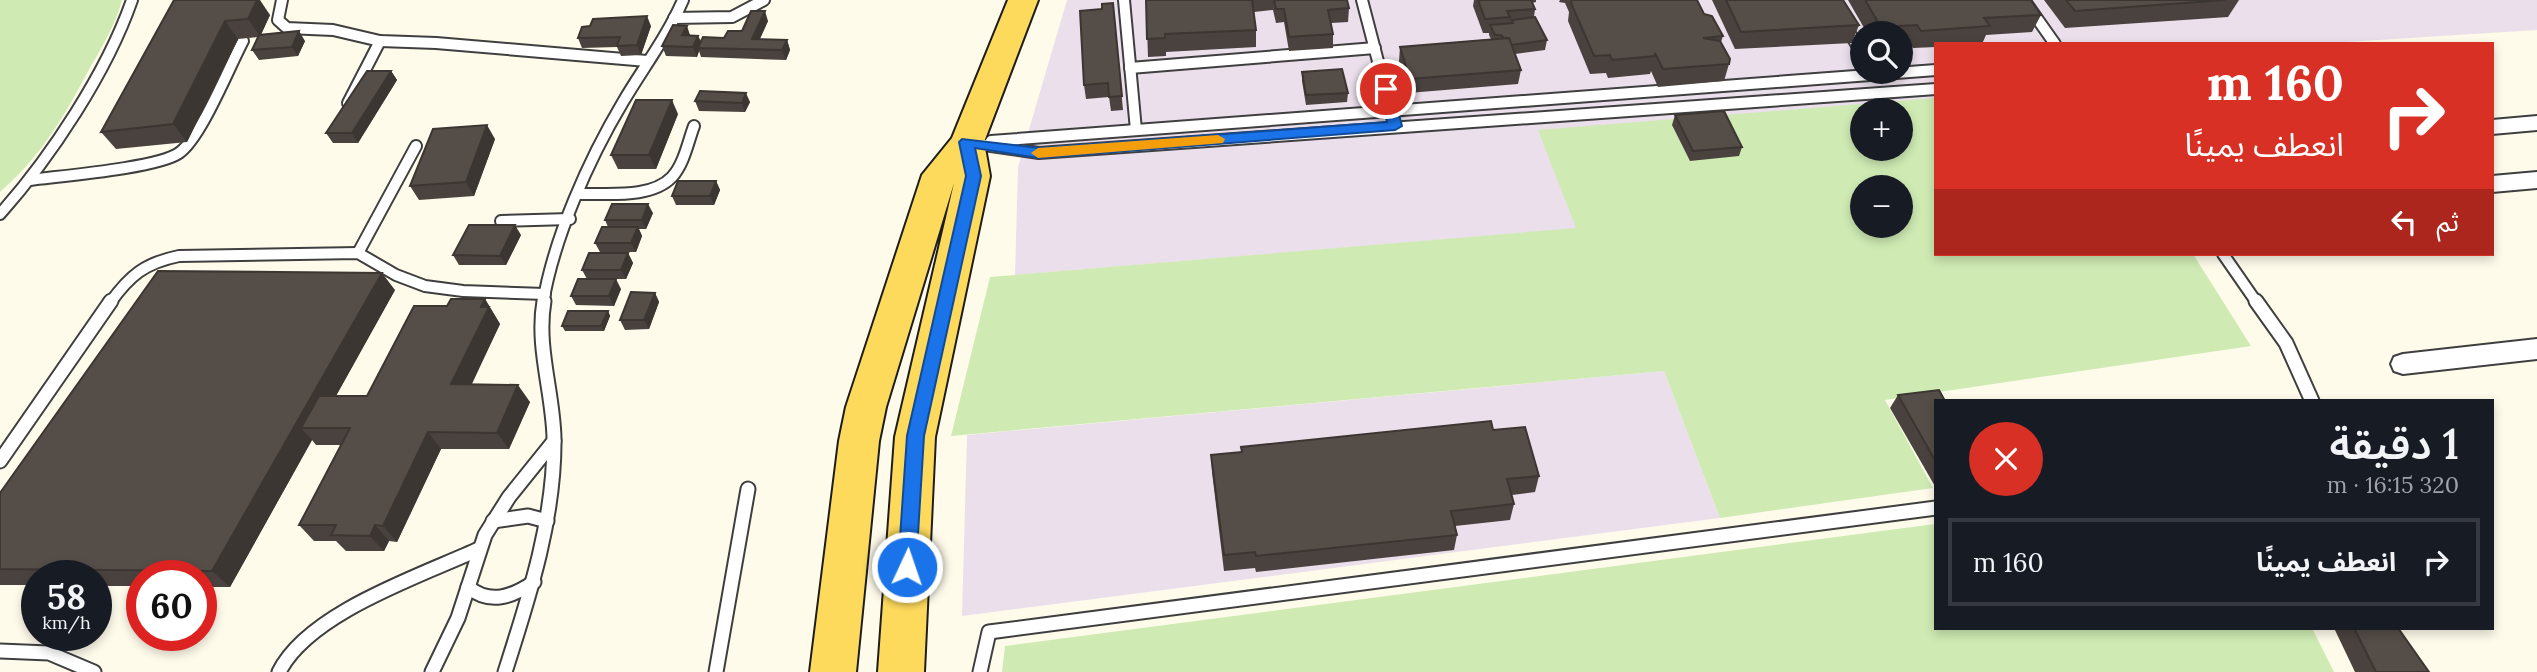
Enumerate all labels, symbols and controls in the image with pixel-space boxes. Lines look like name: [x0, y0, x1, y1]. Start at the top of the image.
map controls: [1850, 21, 1913, 238]
button: search: [1850, 21, 1913, 84]
text: 160 m: [2207, 51, 2344, 113]
pin: [1356, 59, 1416, 119]
icon: arrive: [1367, 70, 1405, 108]
icon: right: [2368, 70, 2459, 161]
button: +: [1850, 98, 1913, 161]
text: انعطف يمينًا: [2185, 124, 2344, 165]
button: −: [1850, 175, 1913, 238]
icon: left: [2385, 203, 2423, 241]
text: ثم: [2437, 205, 2459, 238]
text: 1 دقيقة: [2330, 417, 2459, 471]
button: close: [1969, 422, 2043, 496]
text: 320 m · 16:15: [2327, 470, 2459, 499]
position arrow: [870, 530, 944, 604]
icon: right: [2417, 543, 2455, 581]
text: انعطف يمينًا: [2256, 545, 2396, 578]
text: 160 m: [1973, 546, 2044, 579]
speed limit sign: 60: [126, 560, 217, 651]
text: 58: [47, 574, 86, 619]
text: km/h: [42, 611, 91, 634]

